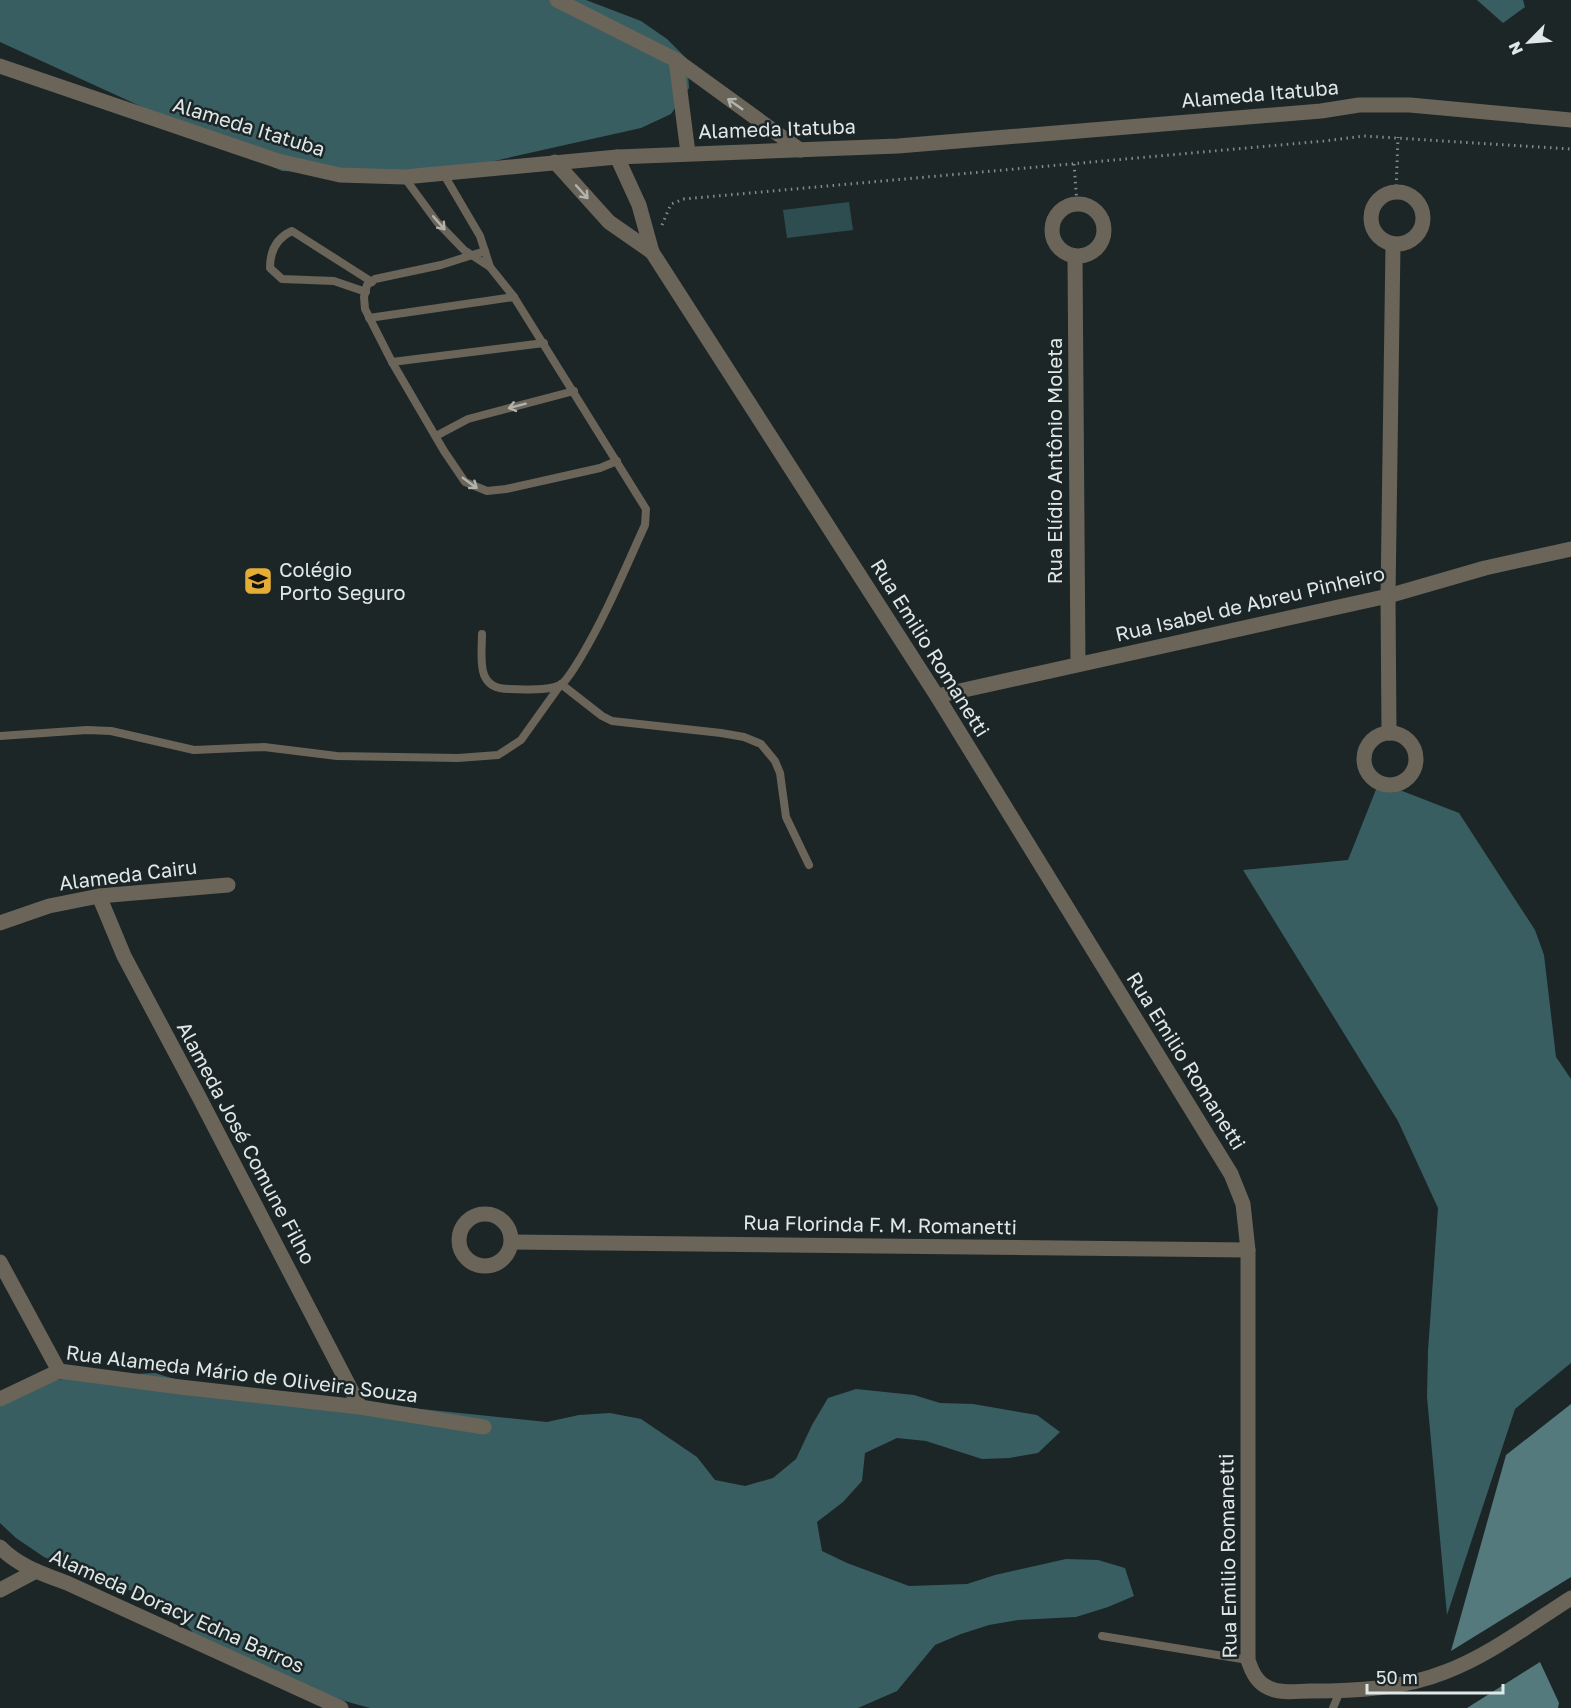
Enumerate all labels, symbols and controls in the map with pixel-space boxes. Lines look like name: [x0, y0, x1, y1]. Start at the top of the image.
north arrow: [1499, 12, 1559, 72]
text: N: [1504, 39, 1527, 58]
street label: Alameda Itatuba: [1180, 74, 1340, 112]
street label: Alameda Itatuba: [170, 92, 328, 161]
one-way arrow: [727, 98, 743, 110]
street label: Alameda Itatuba: [698, 113, 856, 143]
one-way arrow: [575, 184, 589, 199]
one-way arrow: [432, 216, 446, 231]
street label: Rua Elídio Antônio Moleta: [1042, 338, 1066, 584]
one-way arrow: [508, 401, 527, 412]
one-way arrow: [461, 477, 477, 489]
street label: Rua Emilio Romanetti: [866, 554, 995, 741]
place label: Colégio Porto Seguro: [279, 557, 406, 604]
street label: Rua Isabel de Abreu Pinheiro: [1113, 560, 1387, 646]
school or university icon: Colégio Porto Seguro: [242, 565, 274, 597]
street label: Alameda Cairu: [58, 854, 198, 894]
street label: Rua Emilio Romanetti: [1122, 967, 1251, 1154]
street label: Alameda José Comune Filho: [173, 1017, 321, 1268]
street label: Rua Florinda F. M. Romanetti: [743, 1210, 1017, 1238]
street label: Rua Alameda Mário de Oliveira Souza: [65, 1340, 419, 1407]
street label: Rua Emilio Romanetti: [1213, 1453, 1241, 1659]
street label: Alameda Doracy Edna Barros: [47, 1543, 308, 1677]
scale bar: [1367, 1657, 1504, 1695]
text: 50 m: [1376, 1666, 1418, 1688]

